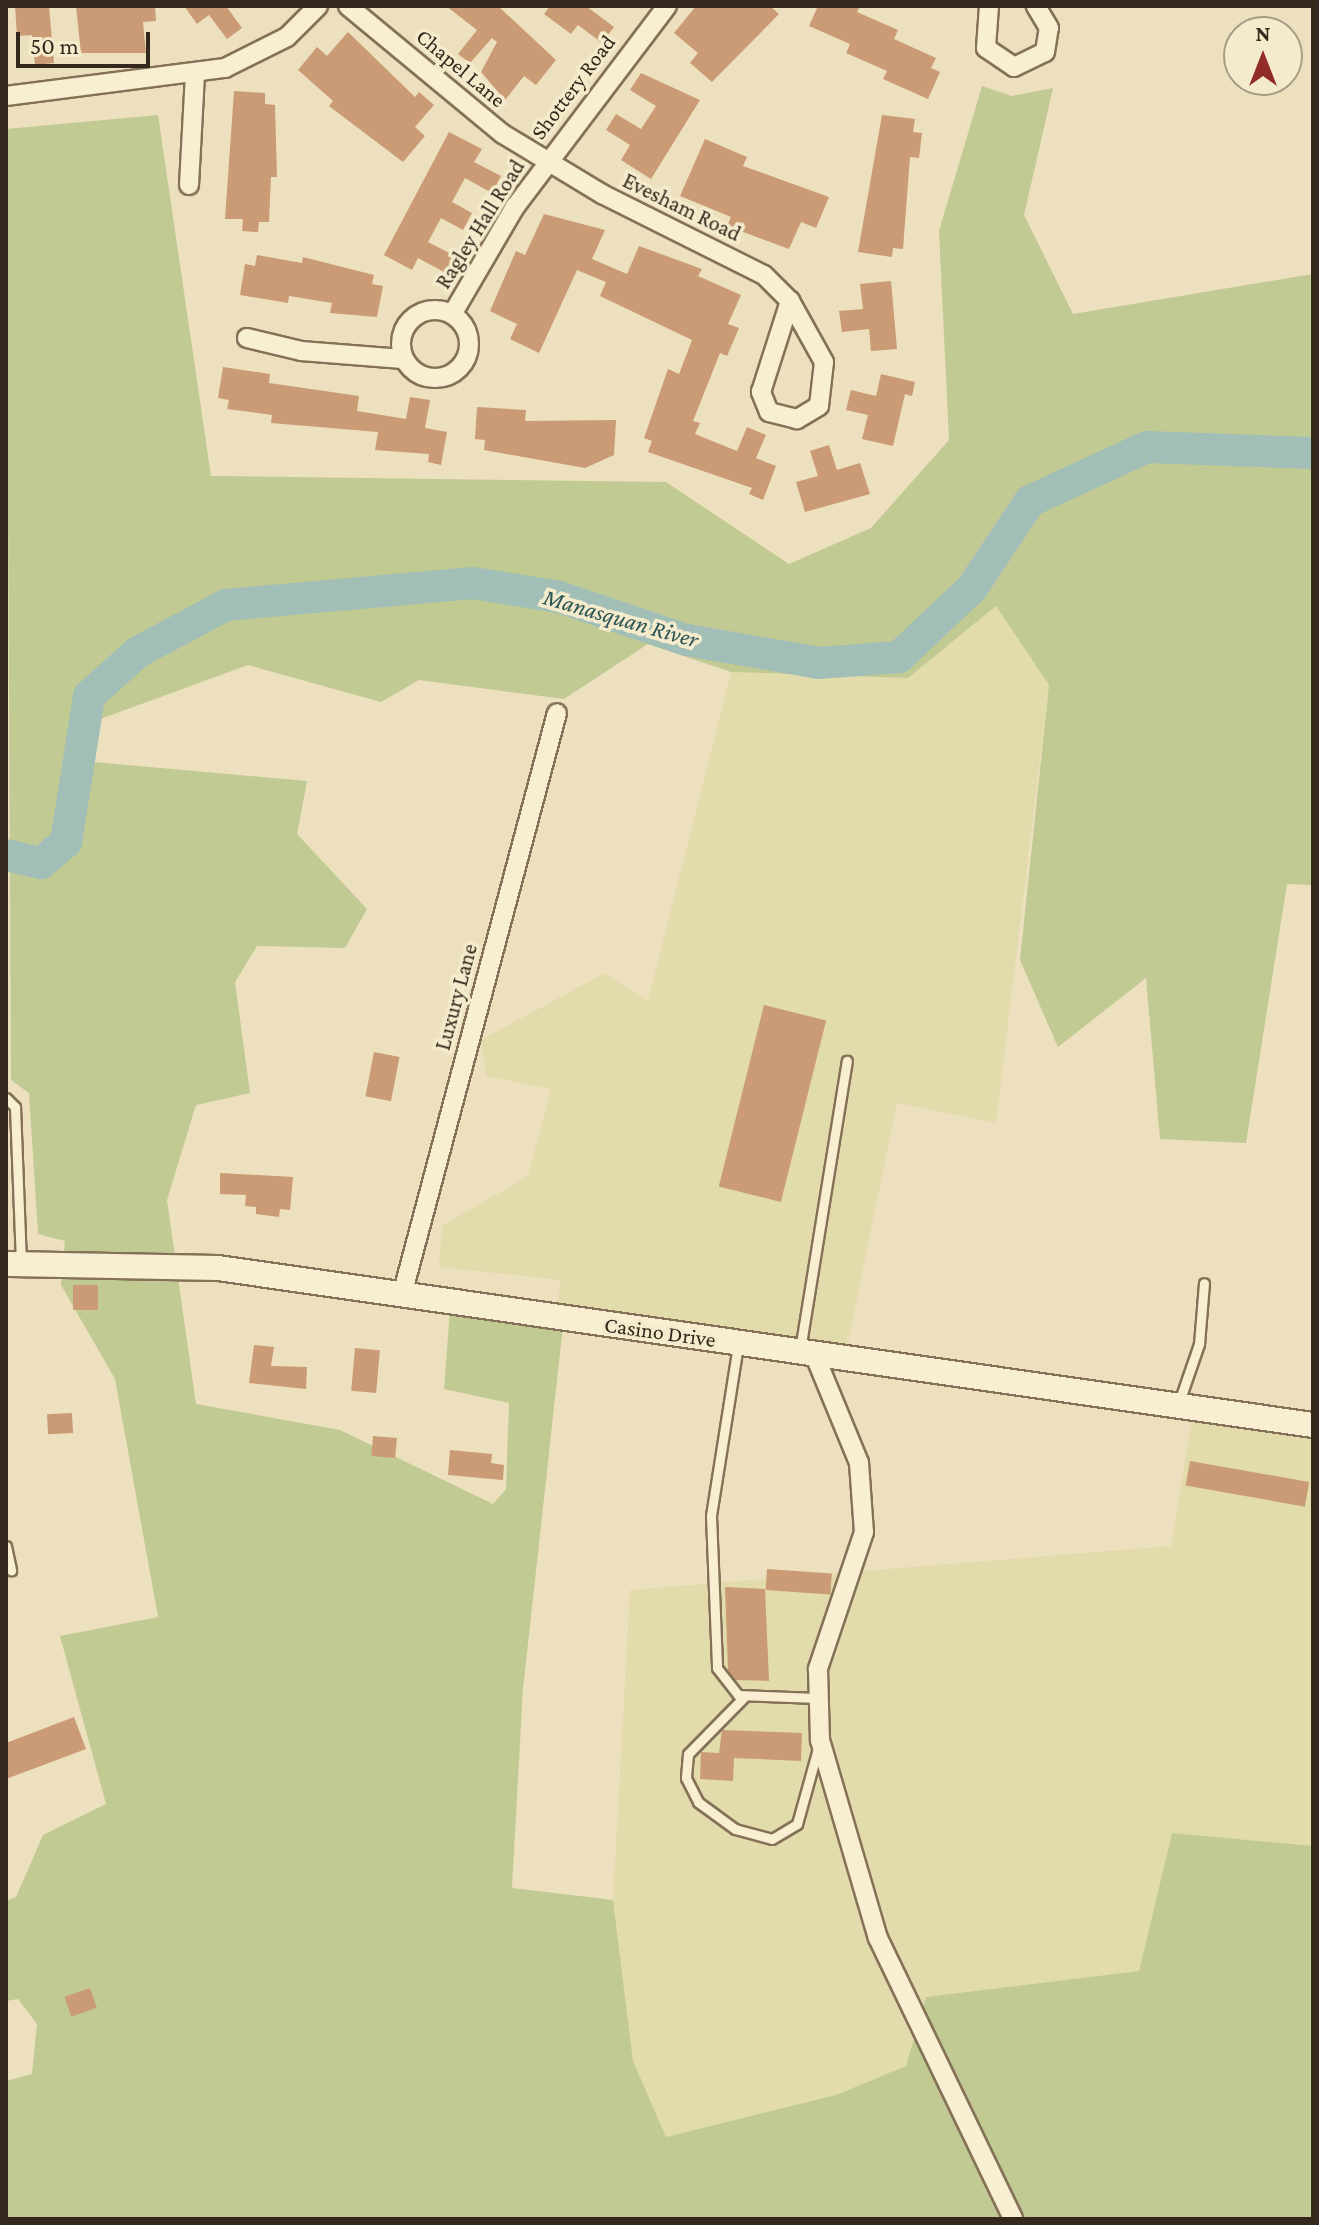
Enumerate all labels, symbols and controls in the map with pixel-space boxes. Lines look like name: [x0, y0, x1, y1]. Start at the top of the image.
scale bar: [20, 16, 154, 66]
north arrow: [1223, 16, 1303, 96]
text: N: [1256, 21, 1271, 46]
street label: Chapel Lane: [411, 23, 511, 113]
street label: Shottery Road: [525, 30, 621, 144]
text: 50 m: [30, 32, 79, 59]
street label: Ragley Hall Road: [430, 154, 530, 294]
street label: Evesham Road: [619, 167, 745, 247]
water label: Manasquan River: [540, 582, 702, 654]
street label: Luxury Lane: [429, 941, 483, 1053]
street label: Casino Drive: [603, 1311, 717, 1353]

